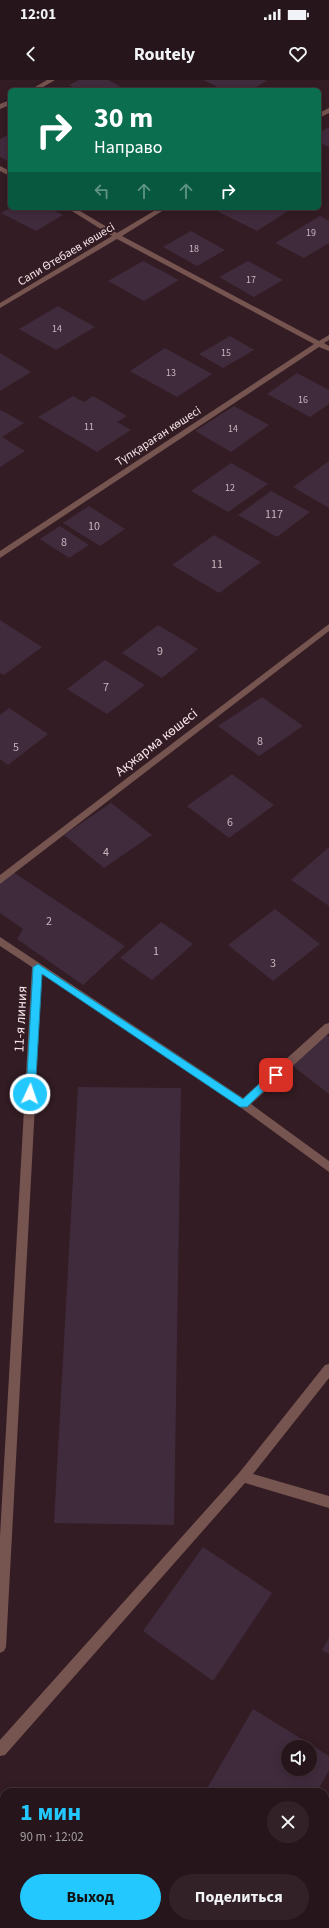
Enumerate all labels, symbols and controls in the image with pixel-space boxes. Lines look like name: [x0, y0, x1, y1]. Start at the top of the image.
text: 12:01: [20, 4, 56, 25]
text: Routely: [134, 42, 195, 67]
icon: back: [20, 43, 42, 65]
icon: heart: [287, 43, 309, 65]
text: 30 m: [94, 98, 153, 138]
icon: right: [28, 104, 80, 156]
text: Направо: [94, 135, 162, 160]
icon: left: [91, 180, 113, 202]
icon: ahead: [133, 180, 155, 202]
icon: ahead: [175, 180, 197, 202]
icon: right: [217, 180, 239, 202]
street label: Сапи Өтебаев көшесі: [15, 219, 118, 290]
house number: 19: [306, 226, 316, 240]
house number: 18: [189, 242, 199, 256]
house number: 17: [246, 273, 256, 287]
house number: 14: [52, 322, 62, 336]
house number: 15: [221, 346, 231, 360]
house number: 13: [166, 366, 176, 380]
house number: 16: [298, 393, 308, 407]
street label: Түпқараған көшесі: [112, 402, 204, 470]
house number: 11: [84, 420, 94, 434]
house number: 14: [228, 422, 238, 436]
house number: 12: [225, 481, 235, 495]
house number: 117: [265, 506, 283, 523]
house number: 10: [88, 518, 100, 535]
house number: 8: [61, 534, 67, 551]
house number: 11: [211, 556, 223, 573]
house number: 9: [157, 643, 163, 660]
house number: 7: [103, 679, 109, 696]
street label: Ақжарма көшесі: [111, 704, 202, 781]
house number: 8: [257, 733, 263, 750]
house number: 5: [13, 739, 19, 756]
house number: 6: [227, 814, 233, 831]
house number: 4: [103, 844, 109, 861]
house number: 2: [46, 913, 52, 930]
house number: 1: [153, 943, 159, 960]
house number: 3: [270, 955, 276, 972]
street label: 11-я линия: [9, 985, 33, 1053]
pin: [259, 1058, 293, 1092]
icon: arrive: [265, 1064, 287, 1086]
position arrow: [9, 1073, 51, 1115]
map controls: [281, 1740, 317, 1776]
button: sound: [281, 1740, 317, 1776]
text: 1 мин: [20, 1795, 81, 1830]
button: close: [267, 1801, 309, 1843]
text: 90 m · 12:02: [20, 1828, 84, 1846]
button: Выход: [20, 1874, 161, 1920]
button: Поделиться: [169, 1874, 309, 1920]

